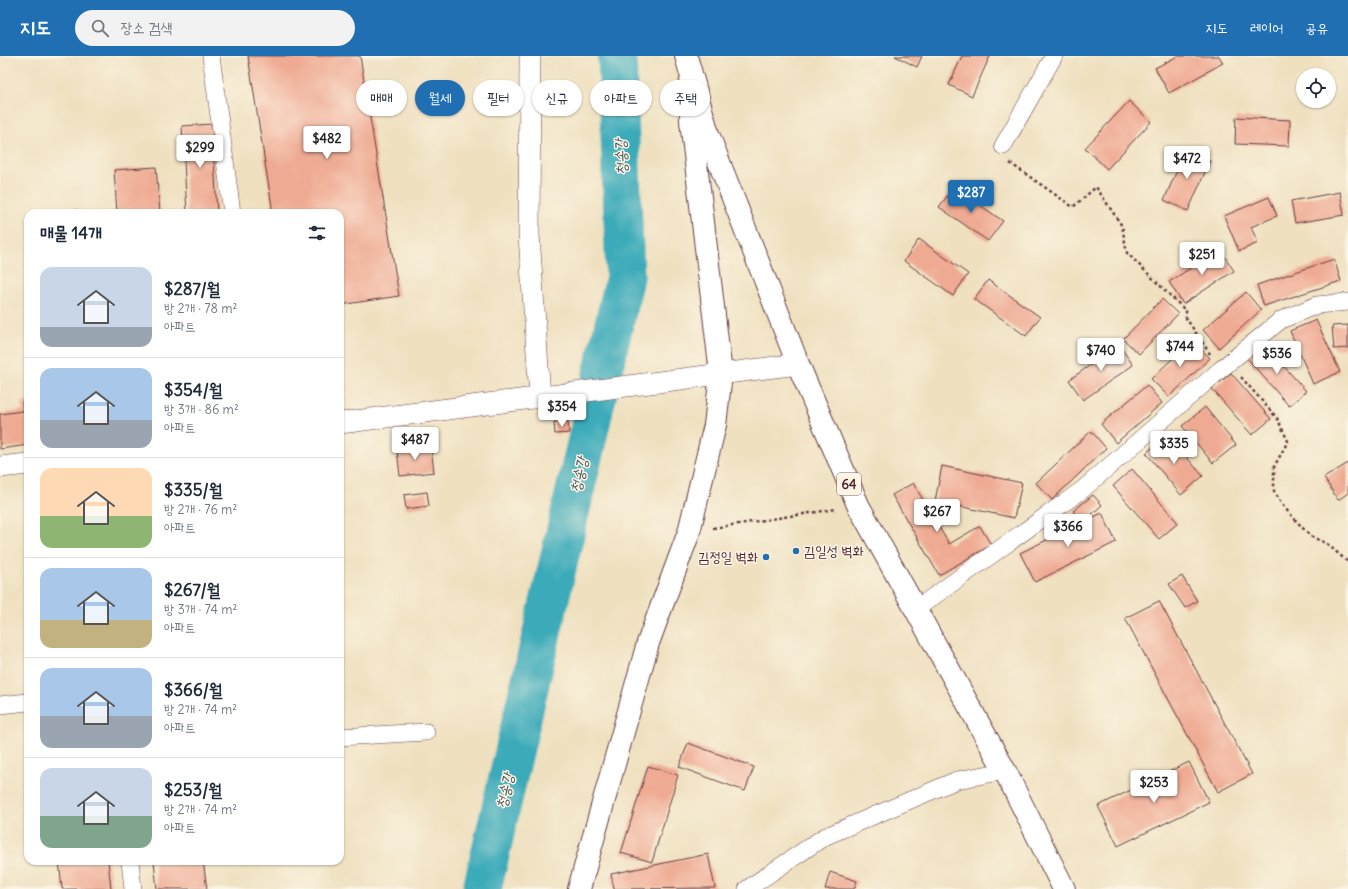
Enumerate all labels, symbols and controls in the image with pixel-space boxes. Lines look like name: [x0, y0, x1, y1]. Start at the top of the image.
search box: [75, 10, 355, 46]
text: 지도: [20, 15, 51, 39]
icon: search: [89, 17, 111, 39]
text: 장소 검색: [121, 18, 172, 37]
text: 지도: [1205, 19, 1228, 37]
text: 레이어: [1250, 19, 1283, 37]
text: 공유: [1305, 19, 1328, 37]
map controls: [1296, 68, 1336, 108]
button: locate: [1296, 68, 1336, 108]
chip: 매매: [356, 80, 407, 116]
chip: 월세: [415, 80, 465, 116]
chip: 필터: [473, 80, 524, 116]
chip: 신규: [532, 80, 582, 116]
chip: 아파트: [590, 80, 652, 116]
chip: 주택: [660, 80, 710, 116]
pin: $482: [303, 126, 351, 160]
text: $482: [312, 130, 342, 147]
pin: $299: [176, 135, 224, 169]
water label: 청송강: [610, 137, 631, 175]
text: $299: [185, 139, 215, 156]
pin: $472: [1163, 146, 1211, 180]
text: $472: [1173, 150, 1201, 167]
pin: $287: [947, 180, 995, 214]
text: $287: [957, 184, 985, 201]
text: 매물 14개: [40, 222, 102, 244]
icon: filters: [306, 222, 328, 244]
pin: $251: [1178, 242, 1226, 276]
text: $251: [1189, 246, 1215, 263]
text: $287/월: [164, 278, 220, 300]
icon: home: [72, 283, 120, 331]
text: 방 2개 · 78 m²: [164, 300, 237, 317]
text: 아파트: [164, 318, 195, 335]
pin: $744: [1156, 334, 1204, 368]
pin: $740: [1077, 338, 1125, 372]
text: $744: [1166, 338, 1194, 355]
pin: $536: [1253, 341, 1301, 375]
text: $740: [1086, 342, 1116, 359]
text: $536: [1262, 345, 1292, 362]
text: $354/월: [164, 379, 223, 401]
icon: home: [72, 384, 120, 432]
pin: $354: [538, 394, 586, 428]
text: $354: [547, 398, 577, 415]
text: 방 3개 · 86 m²: [164, 401, 239, 418]
text: 아파트: [164, 419, 195, 436]
pin: $487: [391, 427, 439, 461]
text: $487: [401, 431, 429, 448]
pin: $335: [1150, 431, 1198, 465]
text: $335: [1159, 435, 1189, 452]
water label: 청송강: [565, 453, 592, 495]
road number: 64: [837, 473, 861, 495]
text: $335/월: [164, 479, 222, 501]
icon: home: [72, 484, 120, 532]
pin: $267: [913, 499, 961, 533]
text: 방 2개 · 76 m²: [164, 501, 237, 518]
text: $267: [923, 503, 951, 520]
pin: $366: [1044, 514, 1092, 548]
text: $366: [1053, 518, 1083, 535]
text: 아파트: [164, 519, 195, 536]
place label: 김일성 벽화: [804, 542, 864, 560]
marker: 김일성 벽화: [791, 546, 801, 556]
place label: 김정일 벽화: [698, 548, 758, 566]
marker: 김정일 벽화: [761, 552, 771, 562]
text: $267/월: [164, 579, 220, 601]
icon: home: [72, 584, 120, 632]
text: 방 3개 · 74 m²: [164, 601, 237, 618]
text: 아파트: [164, 619, 195, 636]
text: $366/월: [164, 679, 223, 701]
icon: home: [72, 684, 120, 732]
text: 방 2개 · 74 m²: [164, 701, 237, 718]
text: 아파트: [164, 719, 195, 736]
water label: 청송강: [491, 769, 518, 811]
pin: $253: [1130, 770, 1178, 804]
text: $253: [1139, 774, 1169, 791]
text: $253/월: [164, 779, 222, 801]
icon: home: [72, 784, 120, 832]
text: 방 2개 · 74 m²: [164, 801, 237, 818]
text: 아파트: [164, 819, 195, 836]

